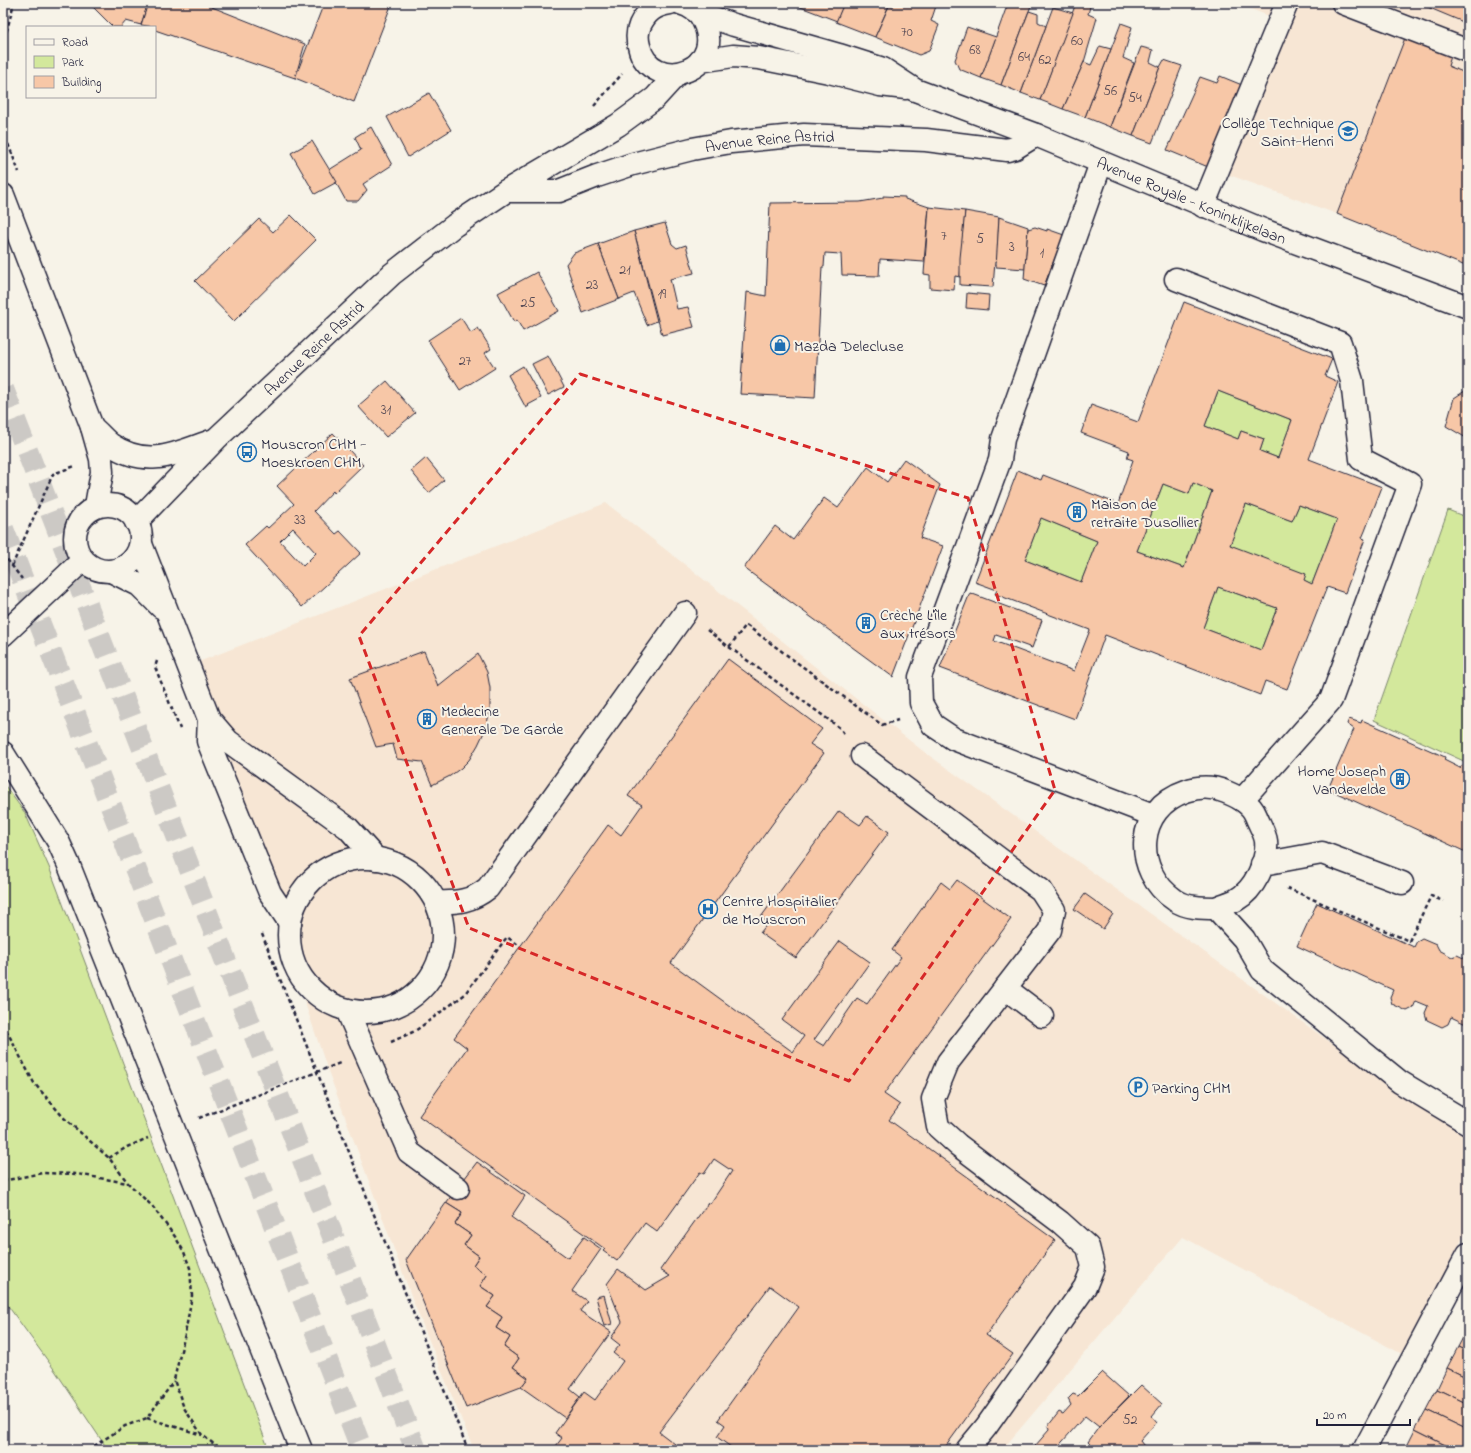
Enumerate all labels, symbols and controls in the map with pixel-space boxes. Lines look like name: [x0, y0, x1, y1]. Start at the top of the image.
house number: 70: [901, 22, 913, 43]
legend: [26, 26, 156, 98]
house number: 60: [1071, 31, 1083, 52]
text: Road: [62, 34, 88, 52]
house number: 68: [969, 40, 981, 61]
house number: 64: [1018, 47, 1030, 68]
house number: 62: [1038, 50, 1052, 71]
text: Park: [62, 54, 84, 72]
text: Building: [61, 74, 101, 93]
house number: 56: [1103, 81, 1117, 102]
house number: 54: [1128, 88, 1142, 109]
place label: Collège Technique Saint-Henri: [1222, 112, 1335, 154]
school or university icon: Collège Technique Saint-Henri: [1337, 120, 1359, 142]
street label: Avenue Reine Astrid: [703, 125, 835, 160]
street label: Avenue Royale - Koninklijkelaan: [1092, 152, 1289, 252]
house number: 7: [941, 226, 947, 247]
house number: 5: [976, 229, 984, 250]
house number: 3: [1009, 237, 1015, 258]
house number: 1: [1040, 243, 1045, 264]
house number: 21: [619, 260, 631, 281]
house number: 23: [586, 275, 599, 296]
house number: 19: [658, 284, 667, 305]
house number: 25: [521, 293, 535, 314]
street label: Avenue Reine Astrid: [259, 296, 371, 402]
shop icon: Mazda Delecluse: [769, 334, 791, 356]
place label: Mazda Delecluse: [794, 335, 904, 359]
house number: 27: [459, 351, 472, 372]
house number: 31: [381, 400, 392, 421]
place label: Mouscron CHM - Moeskroen CHM: [261, 433, 366, 475]
bus stop icon: Mouscron CHM - Moeskroen CHM: [236, 441, 258, 463]
place label: Maison de retraite Dusollier: [1091, 493, 1199, 535]
building icon: Maison de retraite Dusollier: [1066, 501, 1088, 523]
house number: 33: [294, 510, 306, 531]
place label: Crèche L'île aux trésors: [880, 604, 956, 646]
building icon: Crèche L'île aux trésors: [855, 612, 877, 634]
place label: Medecine Generale De Garde: [441, 700, 564, 742]
building icon: Medecine Generale De Garde: [416, 708, 438, 730]
place label: Home Joseph Vandevelde: [1298, 760, 1387, 802]
building icon: Home Joseph Vandevelde: [1389, 768, 1411, 790]
place label: Centre Hospitalier de Mouscron: [722, 890, 836, 932]
hospital icon: Centre Hospitalier de Mouscron: [697, 898, 719, 920]
parking icon: Parking CHM: [1127, 1076, 1149, 1098]
place label: Parking CHM: [1152, 1077, 1231, 1101]
scale bar: [1317, 1401, 1410, 1427]
text: 20 m: [1323, 1407, 1346, 1425]
house number: 52: [1123, 1410, 1138, 1431]

